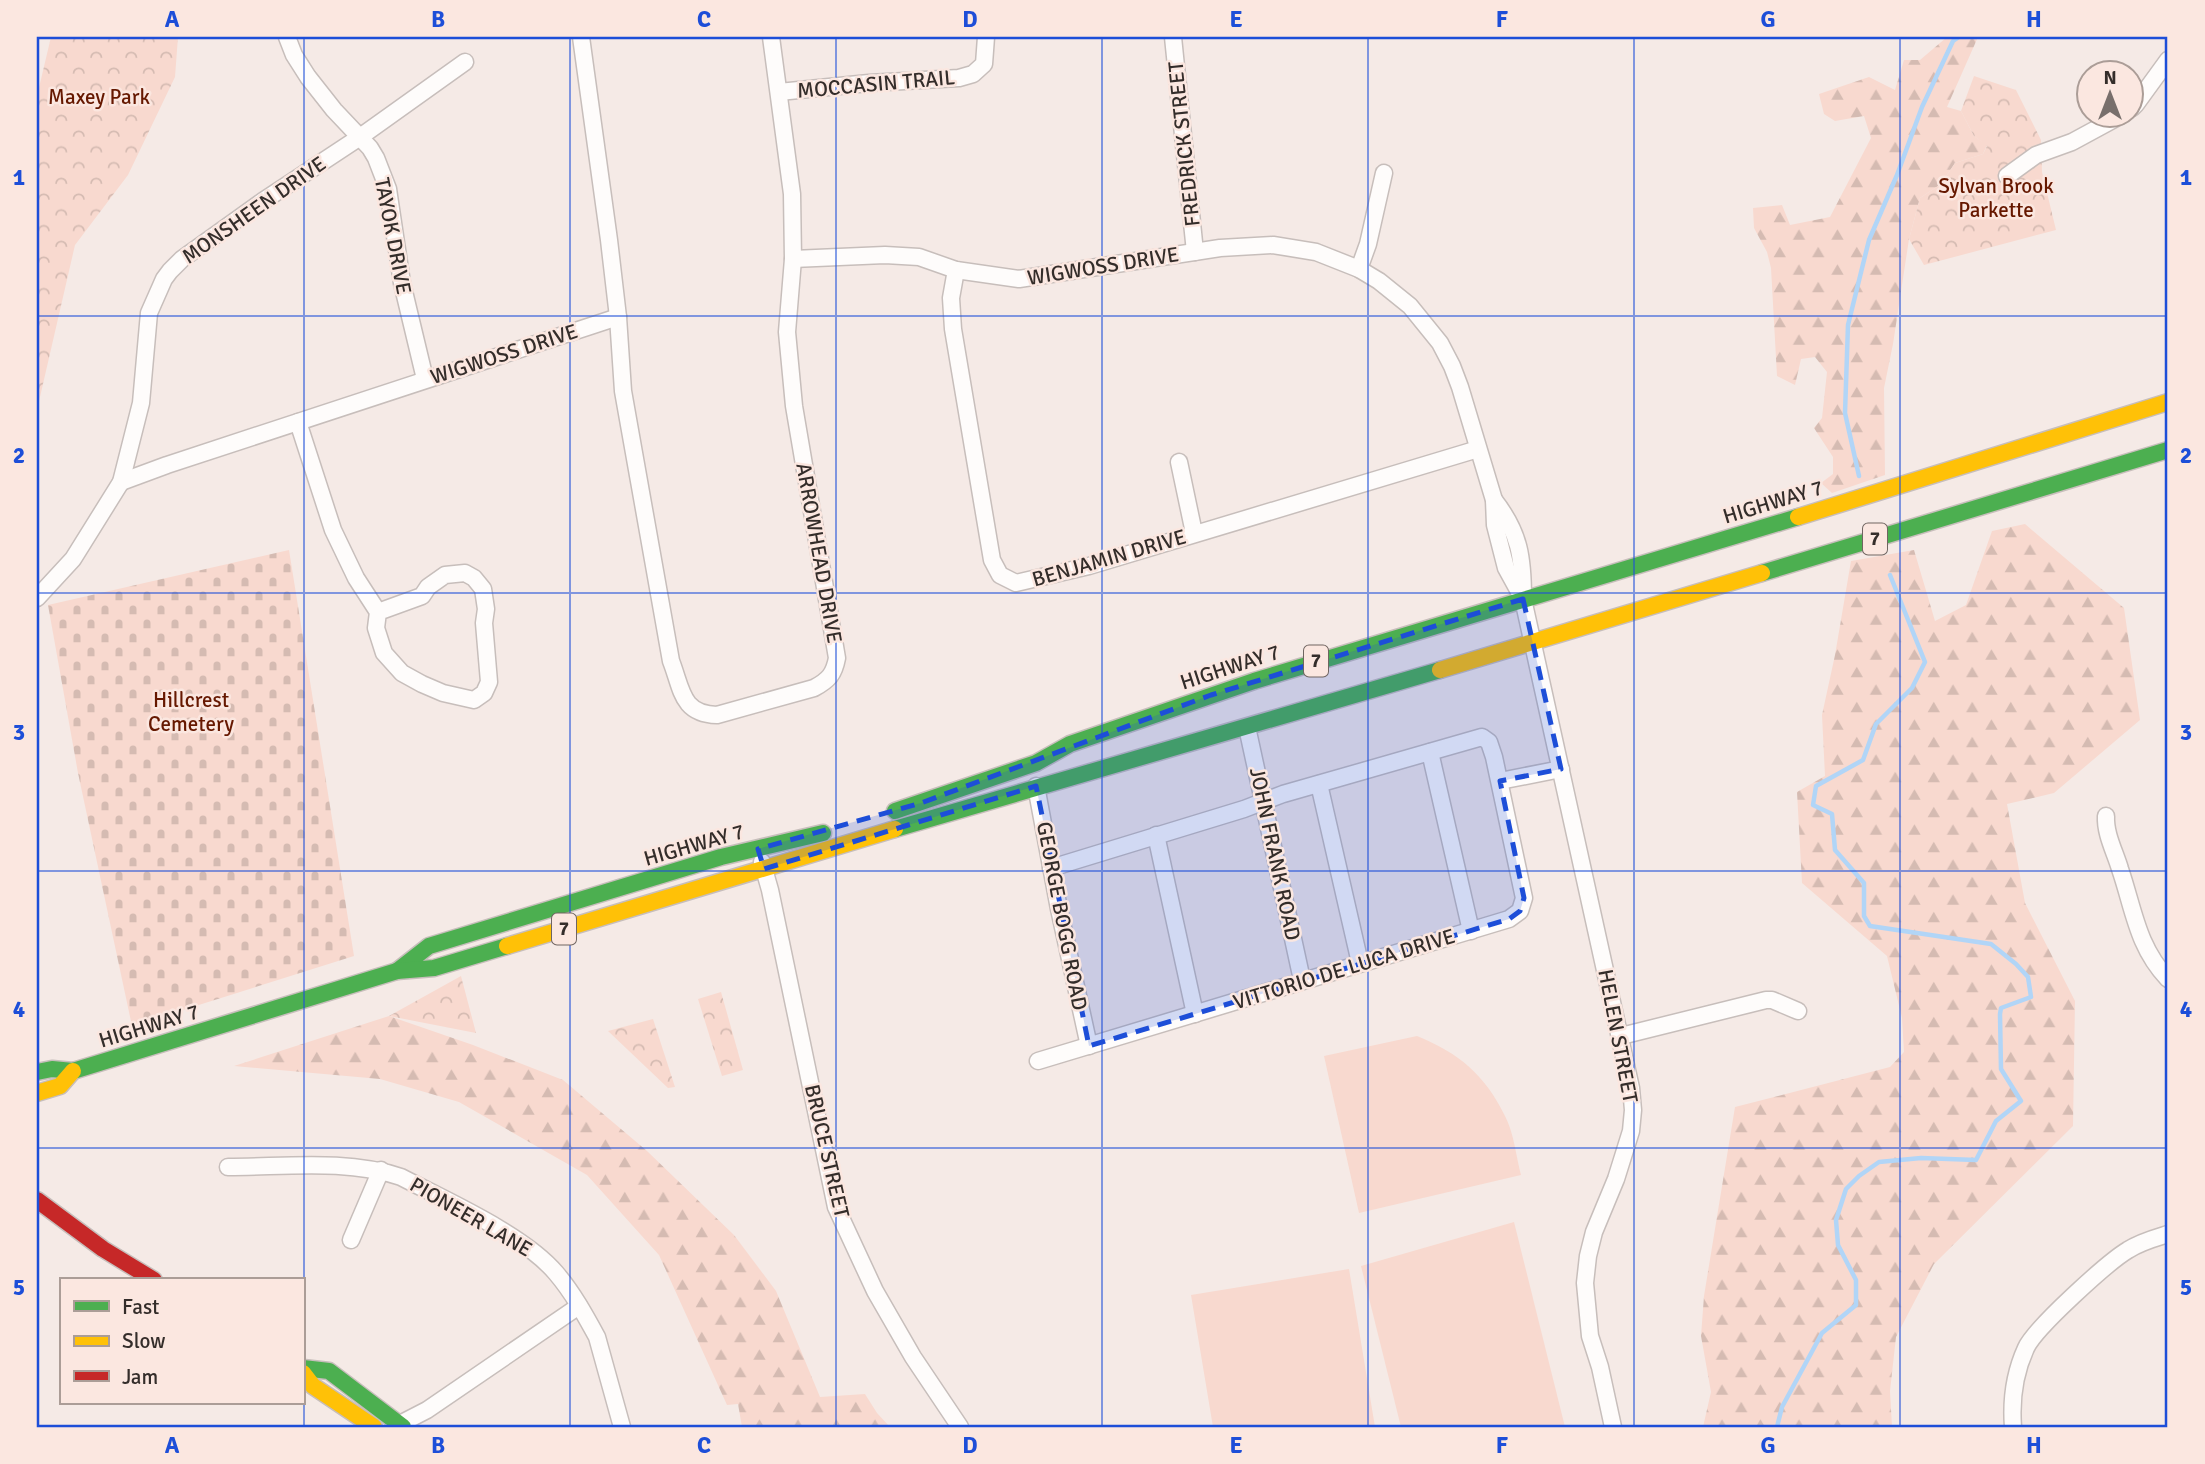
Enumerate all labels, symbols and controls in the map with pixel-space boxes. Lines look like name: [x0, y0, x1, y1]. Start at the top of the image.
text: A: [165, 5, 180, 34]
text: B: [431, 5, 445, 34]
text: C: [697, 5, 711, 34]
text: D: [962, 5, 978, 34]
text: E: [1229, 5, 1243, 34]
text: F: [1496, 5, 1508, 34]
text: G: [1760, 5, 1776, 34]
text: H: [2026, 5, 2042, 34]
street label: FREDRICK STREET: [1162, 60, 1206, 228]
north arrow: [2076, 60, 2146, 130]
street label: MOCCASIN TRAIL: [796, 64, 956, 104]
text: N: [2103, 66, 2117, 90]
park label: Maxey Park: [48, 84, 150, 110]
street label: MONSHEEN DRIVE: [177, 151, 331, 269]
text: 1: [13, 163, 25, 192]
text: 1: [2180, 163, 2192, 192]
park label: Sylvan Brook Parkette: [1938, 173, 2054, 223]
street label: TAYOK DRIVE: [369, 175, 417, 297]
street label: WIGWOSS DRIVE: [1025, 241, 1181, 291]
street label: WIGWOSS DRIVE: [427, 318, 581, 390]
text: 2: [13, 441, 25, 470]
text: 2: [2180, 441, 2192, 470]
street label: ARROWHEAD DRIVE: [790, 461, 848, 645]
street label: HIGHWAY 7: [1720, 474, 1826, 530]
street label: BENJAMIN DRIVE: [1029, 524, 1189, 592]
road number: 7: [1863, 524, 1887, 554]
street label: HIGHWAY 7: [1177, 639, 1283, 695]
road number: 7: [1304, 646, 1328, 676]
park label: Hillcrest Cemetery: [148, 687, 234, 737]
text: 3: [13, 718, 25, 747]
text: 3: [2180, 718, 2192, 747]
street label: JOHN FRANK ROAD: [1244, 765, 1306, 943]
street label: HIGHWAY 7: [641, 818, 747, 872]
street label: GEORGE BOGG ROAD: [1031, 819, 1093, 1013]
road number: 7: [552, 914, 576, 945]
street label: VITTORIO DE LUCA DRIVE: [1230, 923, 1458, 1015]
street label: HELEN STREET: [1592, 967, 1644, 1106]
text: 4: [13, 995, 25, 1024]
text: 4: [2180, 995, 2192, 1024]
street label: HIGHWAY 7: [96, 998, 202, 1054]
street label: BRUCE STREET: [799, 1082, 855, 1221]
street label: PIONEER LANE: [405, 1172, 537, 1262]
text: 5: [13, 1273, 25, 1302]
text: 5: [2180, 1273, 2192, 1302]
legend: [60, 1278, 304, 1404]
text: Fast: [122, 1294, 159, 1320]
text: Slow: [122, 1328, 166, 1354]
text: Jam: [122, 1364, 158, 1390]
text: A: [165, 1431, 180, 1460]
text: B: [431, 1431, 445, 1460]
text: C: [697, 1431, 711, 1460]
text: D: [962, 1431, 978, 1460]
text: E: [1229, 1431, 1243, 1460]
text: F: [1496, 1431, 1508, 1460]
text: G: [1760, 1431, 1776, 1460]
text: H: [2026, 1431, 2042, 1460]

